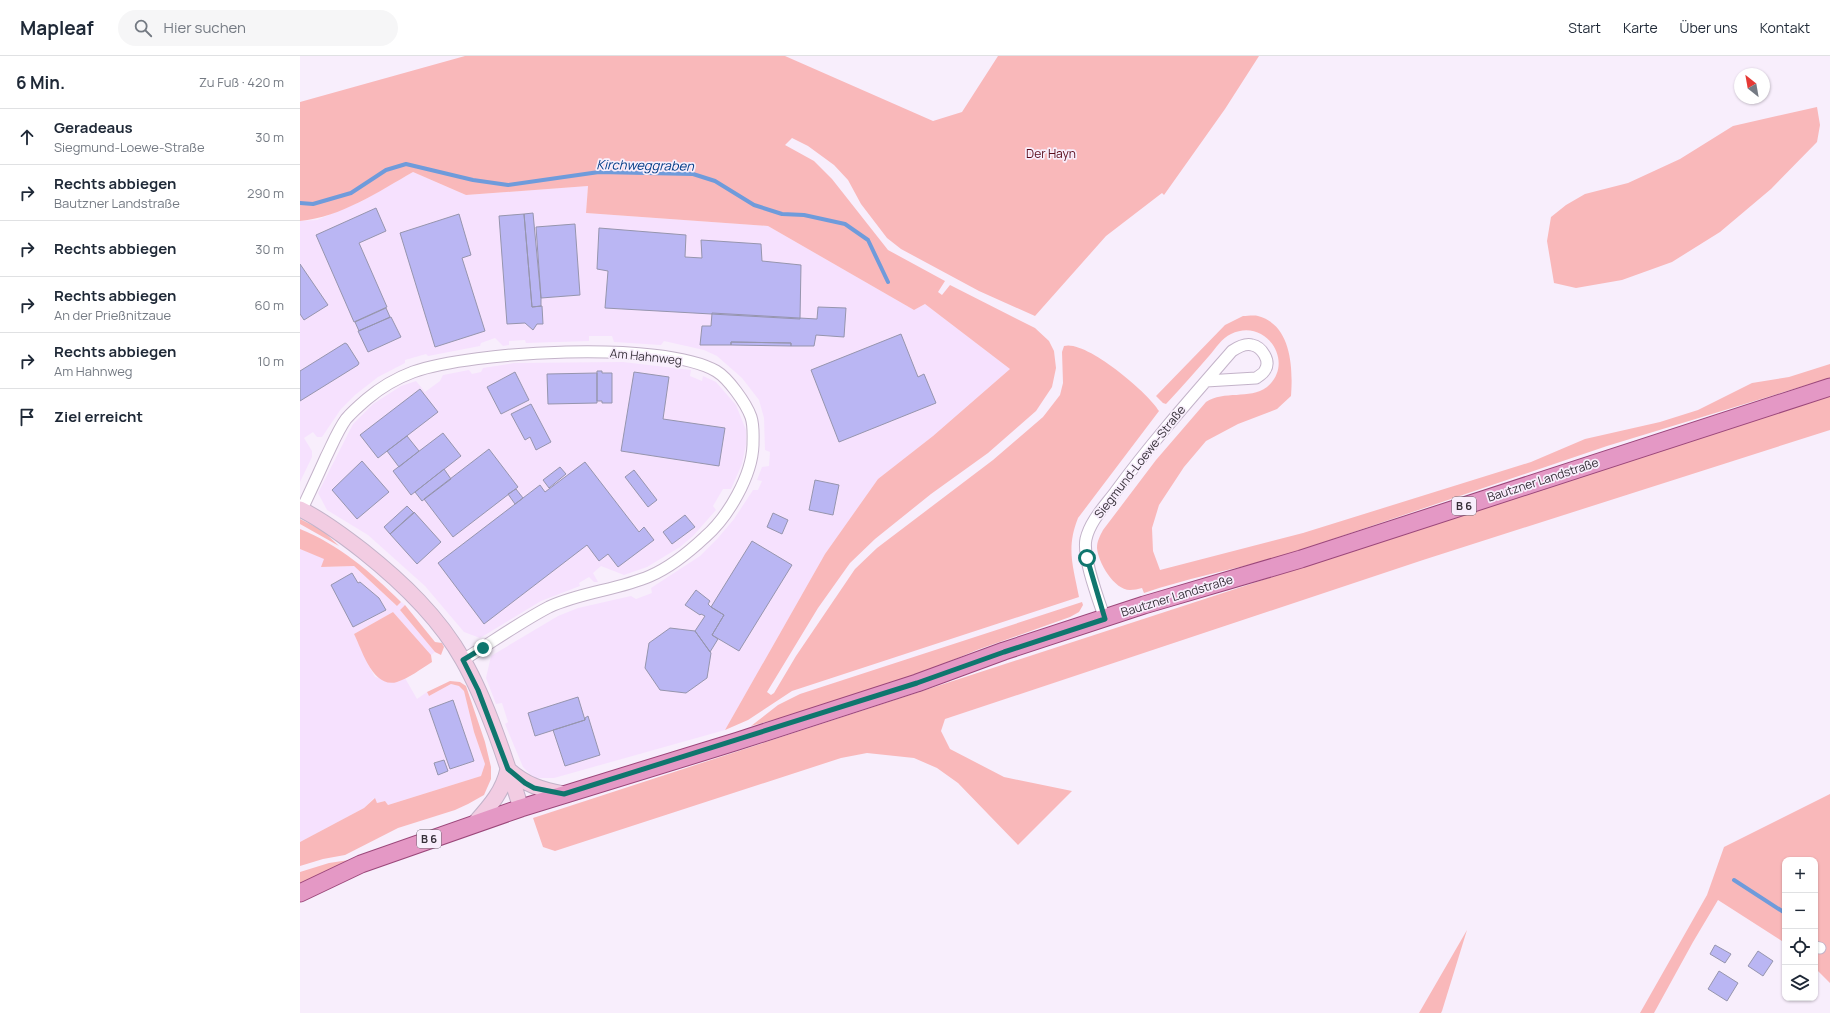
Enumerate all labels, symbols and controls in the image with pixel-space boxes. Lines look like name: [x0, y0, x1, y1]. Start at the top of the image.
search box: [118, 10, 398, 46]
text: Mapleaf: [20, 15, 94, 41]
icon: search: [132, 17, 154, 39]
text: Hier suchen: [164, 17, 246, 38]
text: Start: [1568, 18, 1601, 37]
text: Karte: [1623, 18, 1658, 37]
text: Über uns: [1680, 18, 1738, 37]
text: Kontakt: [1760, 18, 1810, 37]
north arrow: [1734, 68, 1770, 104]
text: 6 Min.: [16, 71, 65, 94]
text: Zu Fuß · 420 m: [199, 73, 284, 91]
text: Geradeaus: [54, 117, 133, 138]
icon: ahead: [16, 126, 38, 148]
text: 30 m: [255, 128, 284, 146]
text: Siegmund-Loewe-Straße: [54, 138, 205, 156]
park label: Der Hayn: [1026, 145, 1076, 162]
water label: Kirchweggraben: [596, 155, 695, 175]
text: Rechts abbiegen: [54, 173, 176, 194]
icon: right: [16, 182, 38, 204]
text: 290 m: [247, 184, 284, 202]
text: Bautzner Landstraße: [54, 194, 180, 212]
icon: right: [16, 238, 38, 260]
text: Rechts abbiegen: [54, 238, 176, 259]
text: 30 m: [255, 240, 284, 258]
text: Rechts abbiegen: [54, 285, 176, 306]
icon: right: [16, 294, 38, 316]
text: 60 m: [254, 296, 284, 314]
text: An der Prießnitzaue: [54, 306, 171, 324]
text: Rechts abbiegen: [54, 341, 176, 362]
street label: Am Hahnweg: [609, 344, 683, 369]
icon: right: [16, 350, 38, 372]
text: 10 m: [257, 352, 284, 370]
text: Am Hahnweg: [54, 362, 132, 380]
street label: Siegmund-Loewe-Straße: [1090, 402, 1189, 522]
icon: arrive: [16, 406, 38, 428]
text: Ziel erreicht: [54, 406, 143, 427]
street label: Bautzner Landstraße: [1485, 453, 1601, 506]
road number: B 6: [1452, 497, 1476, 515]
route start: [1078, 549, 1096, 567]
street label: Bautzner Landstraße: [1119, 570, 1235, 621]
route end: [474, 639, 492, 657]
road number: B 6: [417, 830, 441, 848]
map controls: [1782, 857, 1818, 1001]
button: +: [1782, 857, 1818, 893]
button: −: [1782, 893, 1818, 929]
button: locate: [1782, 929, 1818, 965]
button: layers: [1782, 965, 1818, 1001]

